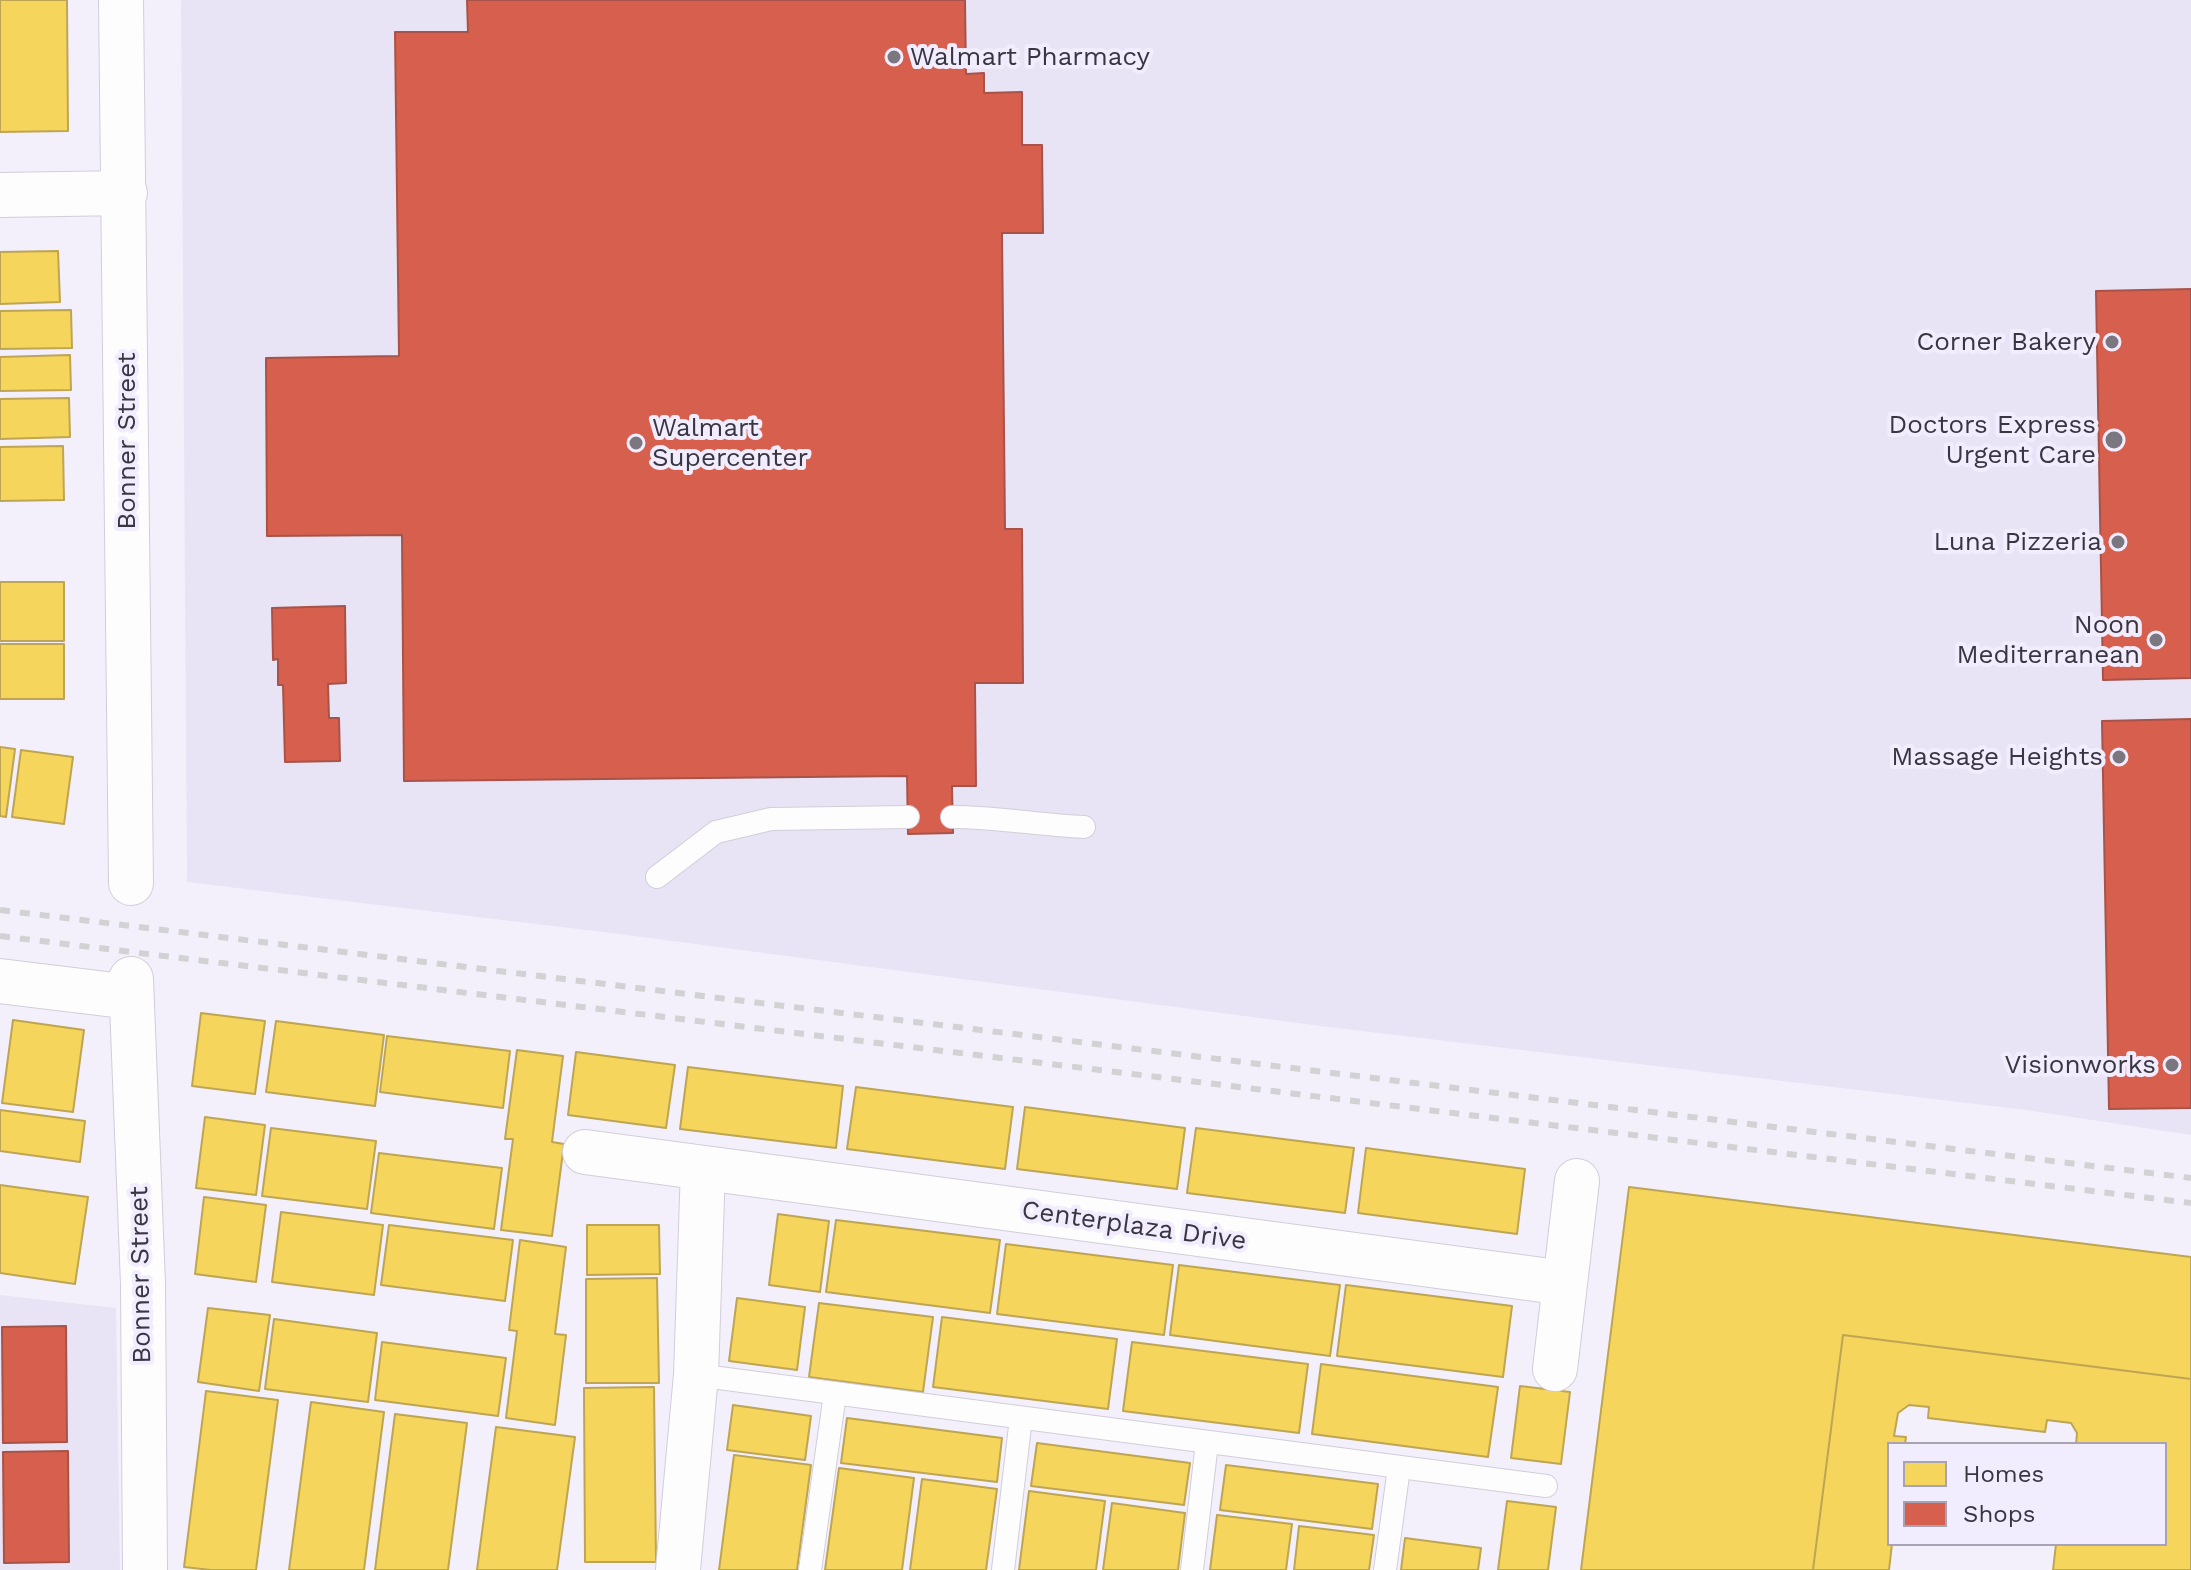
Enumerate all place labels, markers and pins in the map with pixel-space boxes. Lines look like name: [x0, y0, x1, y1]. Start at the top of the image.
place label: Walmart Pharmacy: [910, 41, 1150, 73]
marker: Walmart Pharmacy: [885, 48, 903, 66]
place label: Corner Bakery: [1916, 326, 2096, 358]
marker: Corner Bakery: [2103, 333, 2121, 351]
place label: Doctors Express Urgent Care: [1889, 409, 2096, 470]
place label: Walmart Supercenter: [652, 412, 808, 474]
marker: Doctors Express Urgent Care: [2103, 429, 2125, 451]
marker: Walmart Supercenter: [627, 434, 645, 452]
place label: Luna Pizzeria: [1933, 526, 2102, 558]
marker: Luna Pizzeria: [2109, 533, 2127, 551]
place label: Noon Mediterranean: [1956, 609, 2140, 670]
marker: Noon Mediterranean: [2147, 631, 2165, 649]
place label: Massage Heights: [1891, 741, 2103, 773]
marker: Massage Heights: [2110, 748, 2128, 766]
place label: Visionworks: [2004, 1049, 2156, 1081]
marker: Visionworks: [2163, 1056, 2181, 1074]

